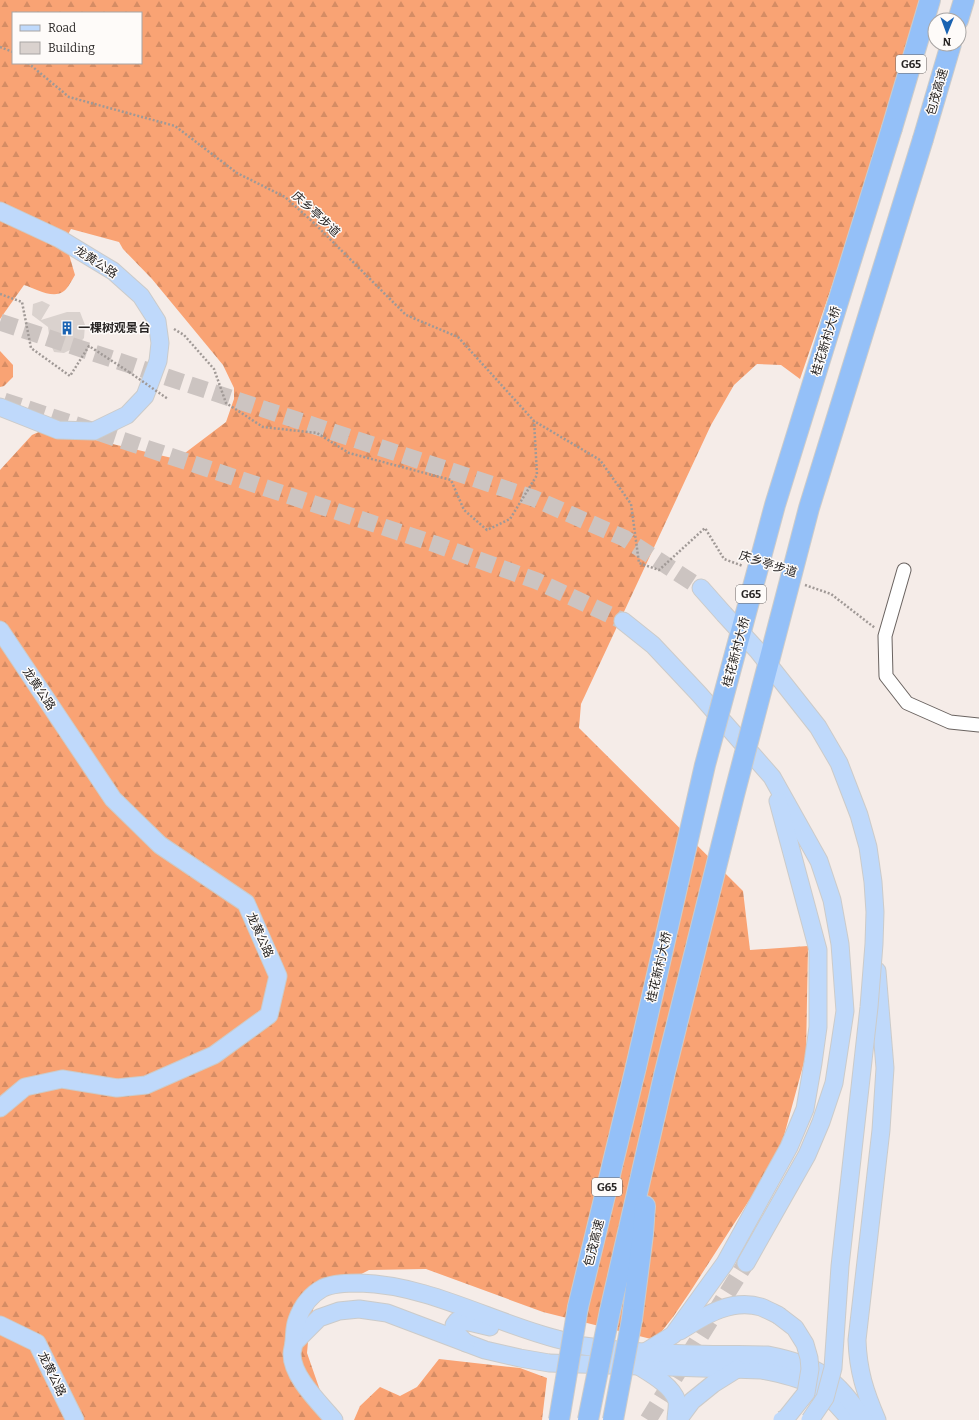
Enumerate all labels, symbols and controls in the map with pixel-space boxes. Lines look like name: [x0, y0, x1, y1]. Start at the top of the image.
legend: [12, 12, 142, 64]
north arrow: [927, 12, 967, 52]
text: Road: [48, 21, 76, 35]
text: N: [942, 35, 951, 48]
text: Building: [48, 41, 95, 55]
road number: G65: [896, 55, 926, 73]
street label: 包茂高速: [924, 67, 950, 117]
street label: 庆乡亭步道: [289, 188, 343, 240]
street label: 龙黄公路: [72, 243, 120, 281]
street label: 桂花新村大桥: [809, 305, 843, 377]
building icon: 一棵树观景台: [59, 320, 75, 336]
place label: 一棵树观景台: [78, 321, 150, 335]
street label: 庆乡亭步道: [737, 548, 799, 580]
road number: G65: [736, 585, 766, 603]
street label: 桂花新村大桥: [720, 615, 752, 689]
street label: 龙黄公路: [20, 665, 58, 713]
street label: 龙黄公路: [244, 910, 276, 960]
street label: 桂花新村大桥: [644, 930, 674, 1004]
road number: G65: [592, 1178, 622, 1196]
street label: 包茂高速: [581, 1218, 607, 1268]
street label: 龙黄公路: [35, 1349, 69, 1399]

